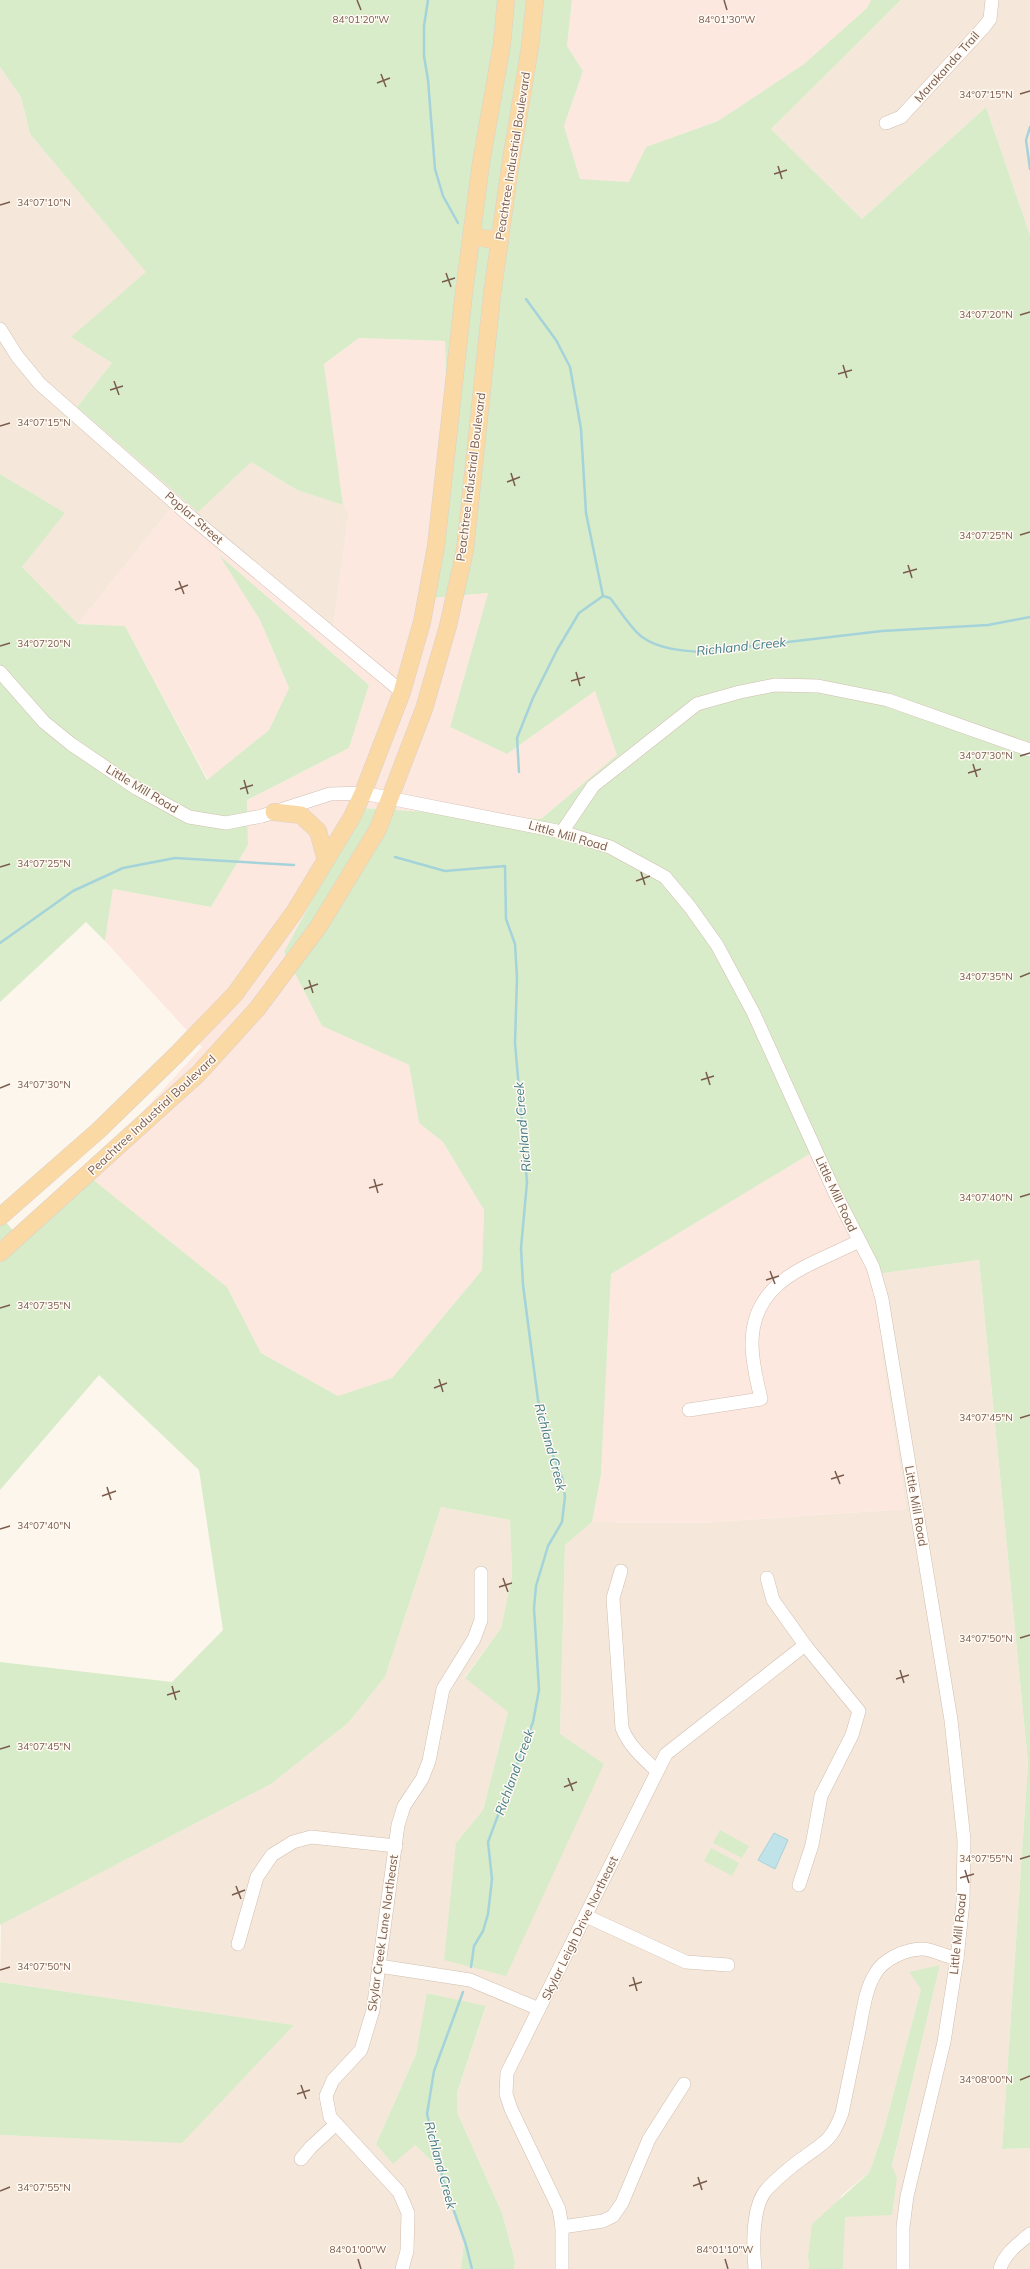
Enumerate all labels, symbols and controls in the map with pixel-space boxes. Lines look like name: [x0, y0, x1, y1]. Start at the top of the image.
text: 84°01'20"W: [333, 13, 389, 26]
text: 84°01'30"W: [699, 13, 755, 26]
street label: Marakanda Trail: [911, 28, 982, 105]
street label: Peachtree Industrial Boulevard: [492, 71, 533, 241]
text: 34°07'15"N: [959, 88, 1013, 101]
text: 34°07'10"N: [17, 196, 71, 209]
text: 34°07'20"N: [959, 308, 1013, 321]
street label: Peachtree Industrial Boulevard: [453, 392, 488, 562]
text: 34°07'15"N: [17, 416, 71, 429]
street label: Poplar Street: [162, 488, 227, 547]
text: 34°07'25"N: [959, 529, 1013, 542]
water label: Richland Creek: [695, 633, 787, 659]
text: 34°07'20"N: [17, 637, 71, 650]
text: 34°07'30"N: [959, 749, 1013, 762]
street label: Little Mill Road: [103, 761, 181, 816]
street label: Little Mill Road: [527, 817, 609, 854]
text: 34°07'25"N: [17, 857, 71, 870]
text: 34°07'35"N: [959, 970, 1013, 983]
street label: Peachtree Industrial Boulevard: [84, 1051, 219, 1178]
text: 34°07'30"N: [17, 1078, 71, 1091]
water label: Richland Creek: [510, 1081, 534, 1173]
street label: Little Mill Road: [812, 1154, 860, 1234]
text: 34°07'40"N: [959, 1191, 1013, 1204]
text: 34°07'35"N: [17, 1299, 71, 1312]
water label: Richland Creek: [532, 1401, 570, 1493]
text: 34°07'45"N: [959, 1411, 1013, 1424]
street label: Little Mill Road: [902, 1464, 931, 1547]
text: 34°07'40"N: [17, 1519, 71, 1532]
text: 34°07'50"N: [959, 1632, 1013, 1645]
water label: Richland Creek: [491, 1727, 537, 1817]
text: 34°07'45"N: [17, 1740, 71, 1753]
text: 34°07'55"N: [959, 1852, 1013, 1865]
street label: Skylar Leigh Drive Northeast: [538, 1853, 621, 2002]
street label: Skylar Creek Lane Northeast: [364, 1854, 401, 2012]
street label: Little Mill Road: [946, 1893, 969, 1975]
text: 34°07'50"N: [17, 1960, 71, 1973]
text: 34°08'00"N: [959, 2073, 1013, 2086]
water label: Richland Creek: [422, 2119, 460, 2211]
text: 34°07'55"N: [17, 2181, 71, 2194]
text: 84°01'00"W: [330, 2243, 386, 2256]
text: 84°01'10"W: [697, 2243, 753, 2256]

